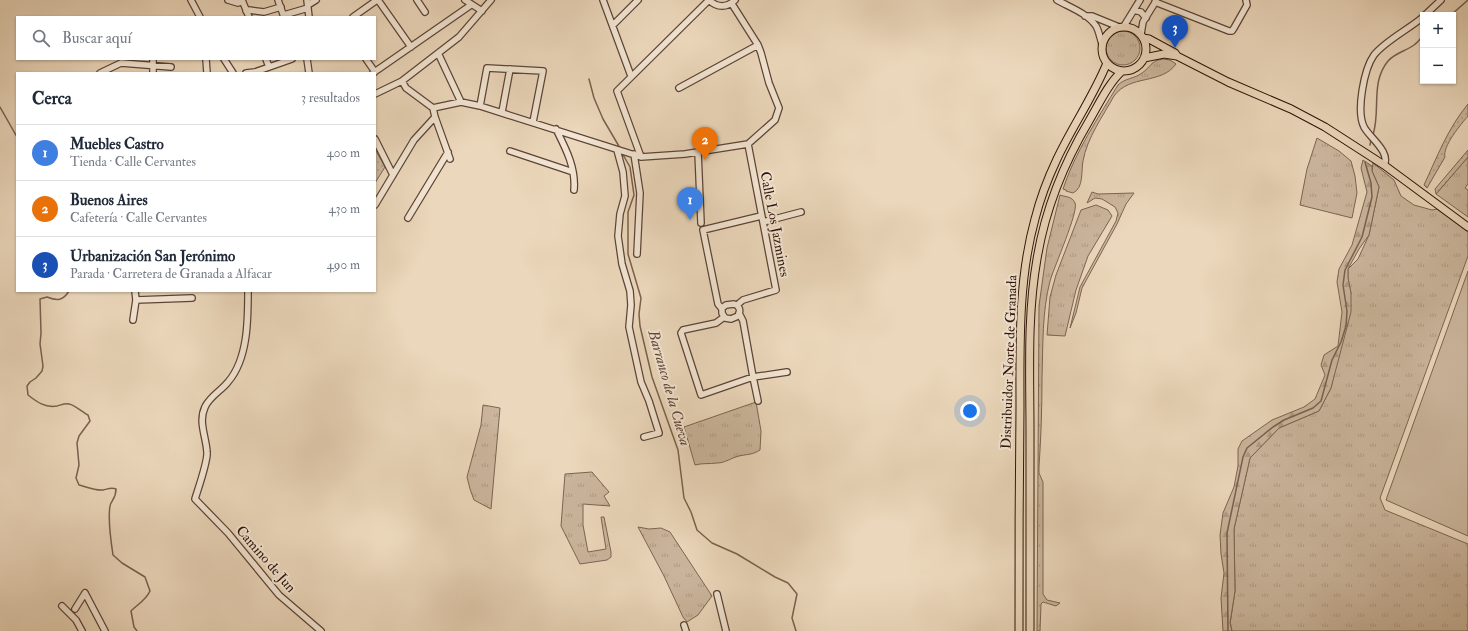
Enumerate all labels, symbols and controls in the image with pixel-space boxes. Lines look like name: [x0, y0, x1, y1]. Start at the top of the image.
map controls: [1420, 12, 1456, 84]
button: +: [1420, 12, 1456, 48]
pin: 3: [1162, 15, 1188, 48]
search box: [16, 16, 376, 60]
icon: search: [30, 27, 52, 49]
text: Buscar aquí: [62, 29, 131, 48]
button: −: [1420, 48, 1456, 84]
text: Cerca: [32, 88, 72, 109]
text: 3 resultados: [301, 90, 360, 106]
pin: 2: [692, 127, 718, 160]
text: Muebles Castro: [70, 135, 164, 154]
text: 1: [43, 145, 47, 161]
text: 400 m: [327, 145, 360, 161]
text: Tienda · Calle Cervantes: [70, 154, 196, 170]
street label: Calle Los Jazmines: [756, 170, 794, 278]
pin: 1: [677, 187, 703, 220]
text: Buenos Aires: [70, 191, 148, 210]
text: 2: [42, 201, 48, 217]
text: 430 m: [329, 201, 360, 217]
text: Cafetería · Calle Cervantes: [70, 210, 207, 226]
text: Urbanización San Jerónimo: [70, 247, 235, 266]
text: 3: [43, 257, 48, 273]
text: 490 m: [327, 257, 360, 273]
text: Parada · Carretera de Granada a Alfacar: [70, 266, 272, 282]
street label: Distribuidor Norte de Granada: [997, 274, 1021, 449]
water label: Barranco de la Cueva: [643, 327, 695, 448]
your location: [960, 401, 980, 421]
street label: Camino de Jun: [232, 522, 300, 596]

